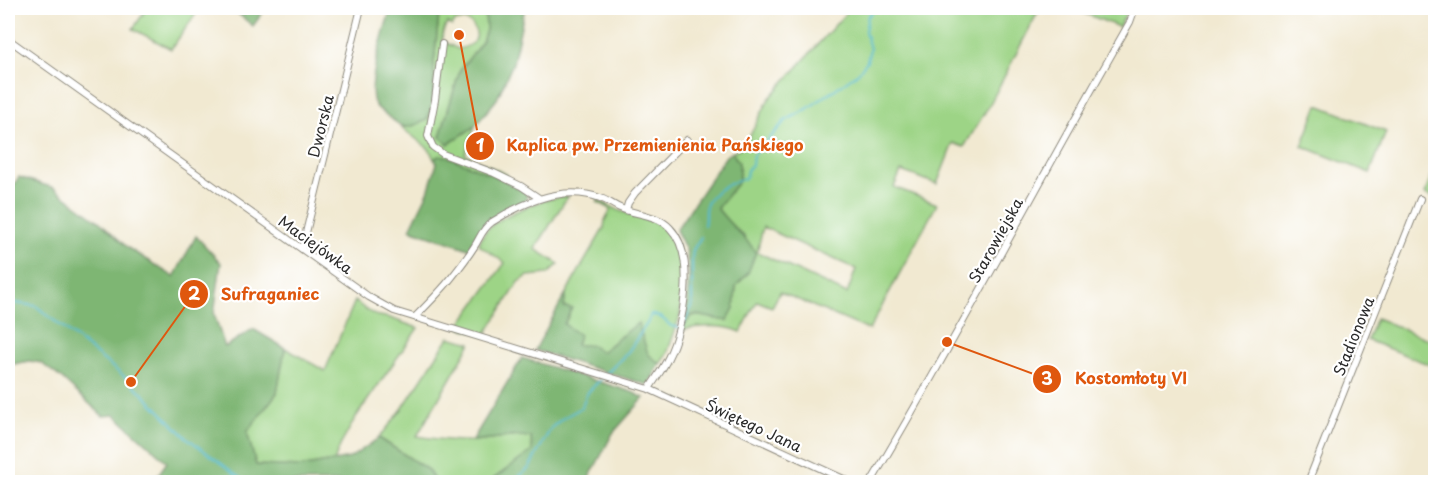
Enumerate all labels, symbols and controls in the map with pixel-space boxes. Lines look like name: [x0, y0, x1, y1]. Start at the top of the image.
street label: Dworska: [301, 92, 339, 160]
callout: Kaplica pw. Przemienienia Pańskiego: [465, 129, 816, 163]
text: 1: [476, 131, 485, 158]
text: Kaplica pw. Przemienienia Pańskiego: [506, 132, 804, 156]
street label: Starowiejska: [962, 193, 1028, 287]
street label: Maciejówka: [274, 209, 359, 279]
callout: Sufraganiec: [179, 277, 332, 311]
text: 2: [188, 279, 201, 306]
text: Sufraganiec: [221, 281, 319, 305]
street label: Stadionowa: [1327, 292, 1380, 379]
callout: Kostomłoty VI: [1032, 362, 1199, 396]
text: 3: [1041, 364, 1053, 391]
text: Kostomłoty VI: [1075, 365, 1187, 389]
street label: Świętego Jana: [702, 393, 806, 458]

